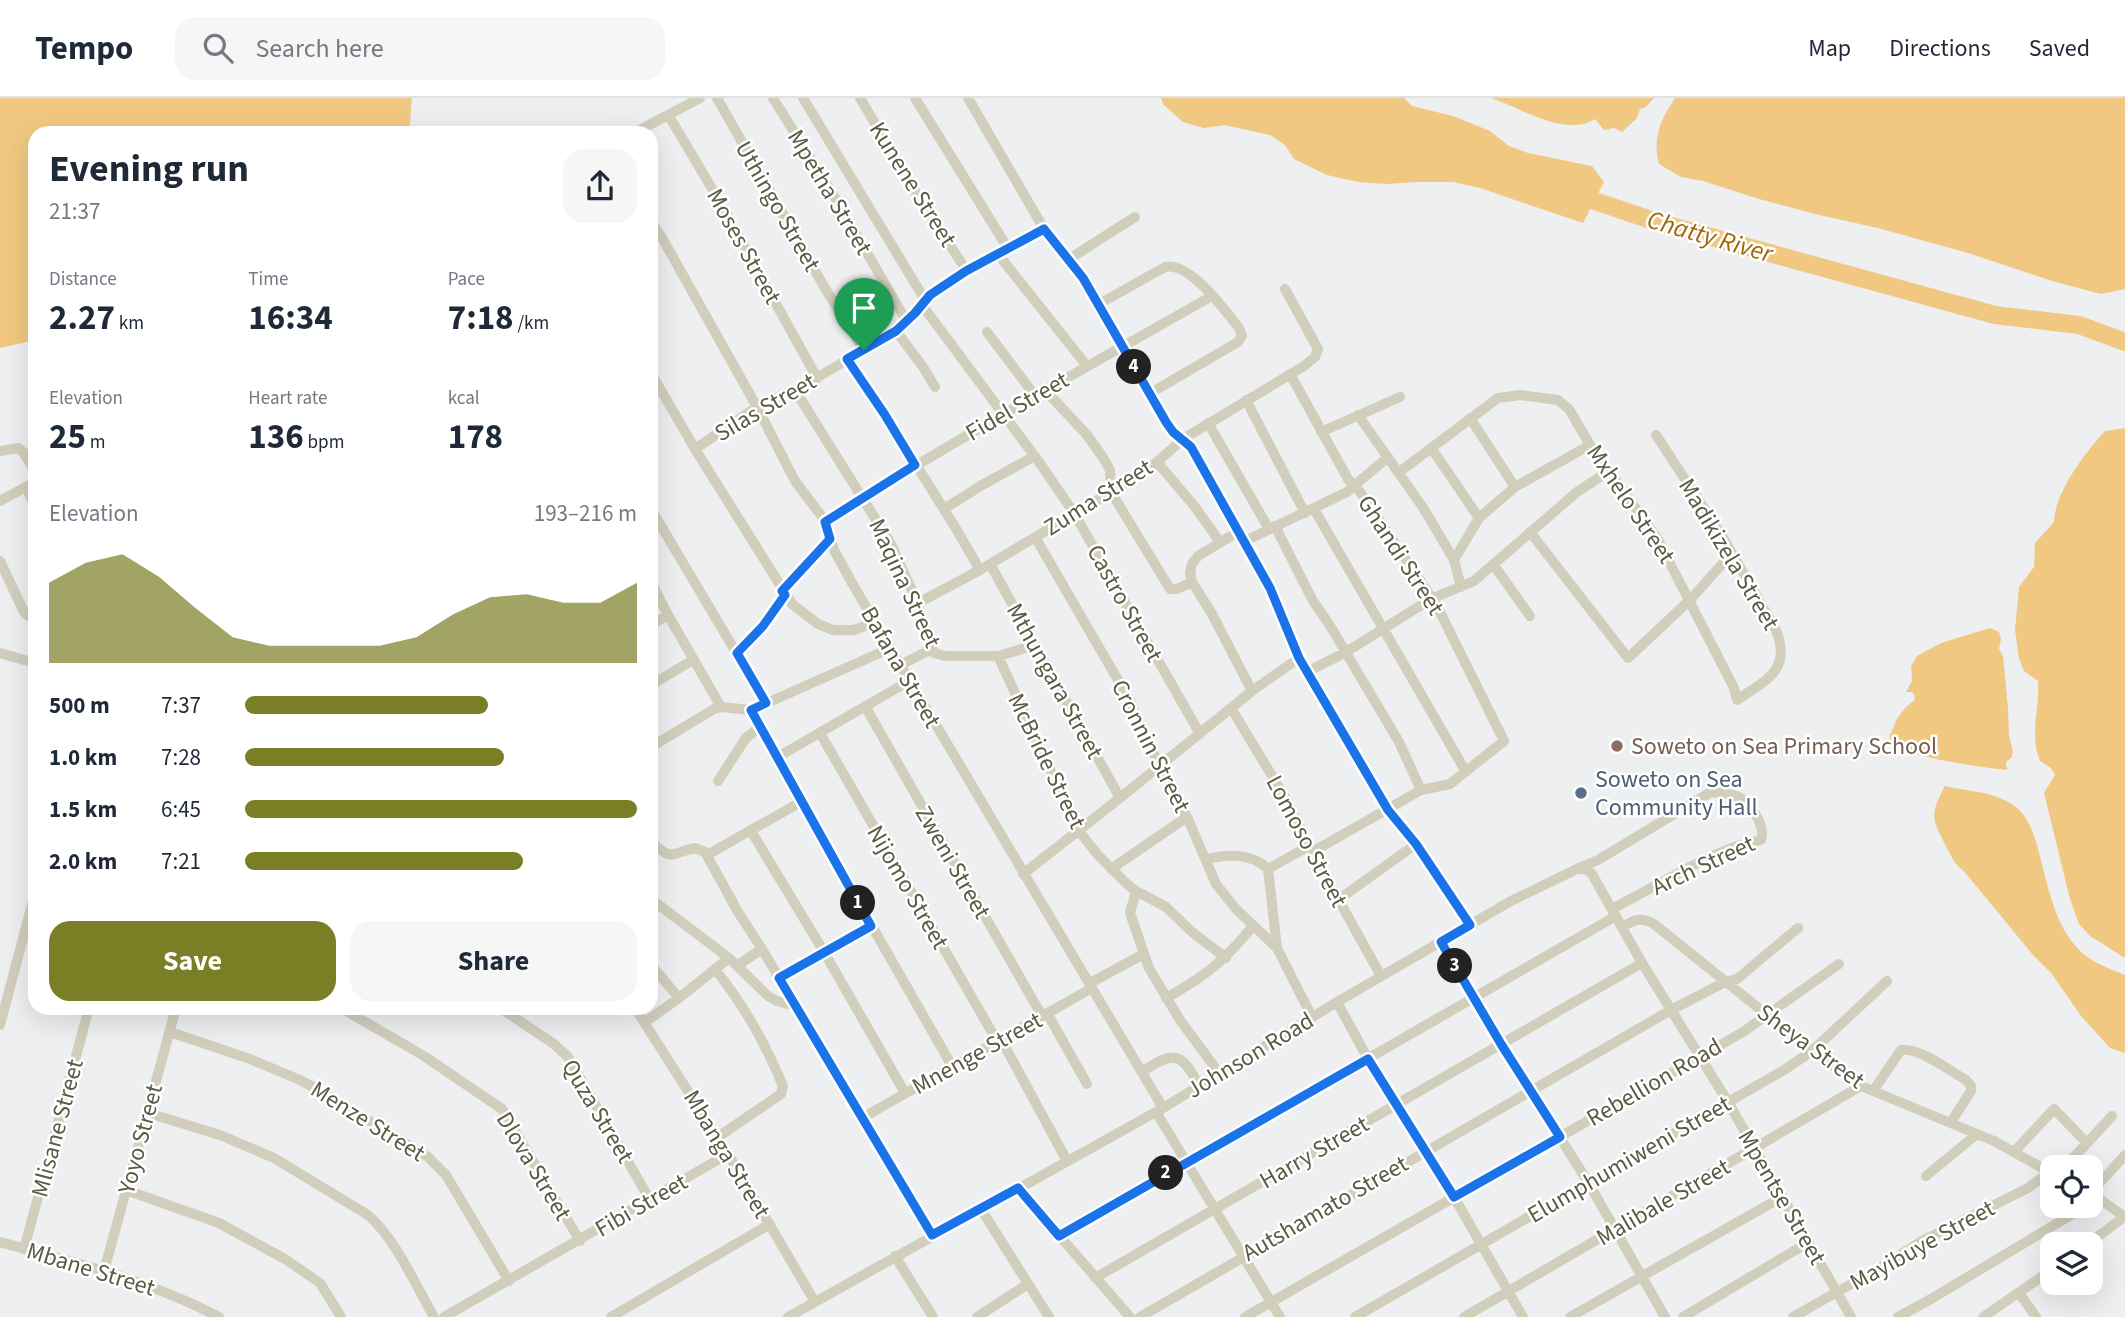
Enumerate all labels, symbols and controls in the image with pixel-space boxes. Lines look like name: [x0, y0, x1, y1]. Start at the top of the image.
search box: [175, 17, 665, 80]
text: Tempo: [35, 25, 133, 72]
icon: search: [199, 29, 237, 67]
text: Search here: [255, 30, 384, 67]
text: Map: [1808, 31, 1851, 66]
text: Directions: [1889, 31, 1991, 66]
text: Saved: [2029, 31, 2090, 66]
street label: Kunene Street: [860, 115, 965, 254]
street label: Mpetha Street: [778, 123, 881, 262]
street label: Uthingo Street: [726, 135, 829, 278]
text: Evening run: [49, 142, 249, 196]
button: share: [563, 149, 637, 223]
street label: Moses Street: [697, 182, 790, 310]
text: 21:37: [49, 195, 100, 228]
water label: Chatty River: [1643, 201, 1778, 272]
text: Distance: [49, 266, 117, 293]
text: Time: [248, 266, 288, 293]
text: Pace: [448, 266, 485, 293]
pin: [834, 278, 894, 350]
icon: arrive: [845, 289, 883, 327]
text: 2.27: [49, 293, 115, 343]
text: 16:34: [248, 293, 333, 343]
text: 7:18: [448, 293, 514, 343]
text: km: [115, 310, 144, 337]
text: /km: [514, 310, 549, 337]
pin: 4: [1116, 350, 1152, 384]
text: 4: [1128, 353, 1139, 380]
street label: Fidel Street: [959, 363, 1075, 450]
street label: Silas Street: [708, 364, 822, 451]
text: Elevation: [49, 385, 123, 412]
text: Heart rate: [248, 385, 327, 412]
text: kcal: [448, 385, 480, 412]
text: 25: [49, 412, 86, 462]
text: 136: [248, 412, 304, 462]
text: 178: [448, 412, 503, 462]
text: m: [86, 429, 106, 456]
text: bpm: [304, 429, 344, 456]
street label: Mxhelo Street: [1578, 438, 1683, 571]
street label: Zuma Street: [1037, 450, 1159, 545]
street label: Madikizela Street: [1669, 472, 1788, 637]
street label: Ghandi Street: [1349, 488, 1453, 622]
text: Elevation: [49, 497, 139, 530]
text: 193–216 m: [534, 497, 637, 530]
street label: Maqina Street: [859, 513, 950, 654]
street label: Castro Street: [1078, 538, 1171, 668]
street label: Mthungara Street: [997, 597, 1112, 766]
street label: Bafana Street: [852, 600, 949, 734]
street label: Cronnin Street: [1102, 674, 1199, 819]
street label: McBride Street: [999, 688, 1094, 835]
text: 500 m: [49, 689, 110, 722]
text: 7:37: [161, 689, 201, 722]
place label: Soweto on Sea Primary School: [1631, 729, 1937, 764]
marker: Soweto on Sea Primary School: [1609, 738, 1625, 754]
text: 1.0 km: [49, 741, 117, 774]
text: 7:28: [161, 741, 201, 774]
place label: Soweto on Sea Community Hall: [1595, 762, 1758, 825]
street label: Lomoso Street: [1257, 769, 1356, 914]
marker: Soweto on Sea Community Hall: [1573, 785, 1589, 801]
text: 1.5 km: [49, 793, 117, 826]
text: 6:45: [161, 793, 201, 826]
street label: Zweni Street: [906, 799, 999, 925]
street label: Nijomo Street: [858, 819, 957, 956]
street label: Arch Street: [1646, 826, 1760, 905]
text: 2.0 km: [49, 845, 117, 878]
text: 7:21: [161, 845, 201, 878]
pin: 1: [840, 886, 876, 920]
text: 1: [852, 889, 863, 916]
button: Save: [49, 921, 336, 1001]
button: Share: [350, 921, 637, 1001]
pin: 3: [1438, 948, 1472, 984]
text: 3: [1449, 952, 1460, 979]
street label: Sheya Street: [1750, 995, 1872, 1097]
street label: Mnenge Street: [906, 1003, 1049, 1104]
street label: Johnson Road: [1180, 1004, 1321, 1107]
street label: Rebellion Road: [1580, 1030, 1728, 1135]
street label: Quza Street: [553, 1053, 642, 1170]
street label: Mlisane Street: [22, 1055, 93, 1201]
street label: Menze Street: [304, 1072, 432, 1171]
street label: Yoyo Street: [109, 1080, 172, 1199]
street label: Mbanga Street: [674, 1083, 779, 1225]
street label: Elumphumiweni Street: [1521, 1087, 1738, 1232]
street label: Dlova Street: [487, 1105, 580, 1227]
street label: Harry Street: [1253, 1107, 1375, 1198]
street label: Mpentse Street: [1729, 1123, 1834, 1271]
street label: Autshamato Street: [1236, 1147, 1415, 1270]
street label: Malibale Street: [1590, 1150, 1737, 1255]
map controls: [2040, 1155, 2103, 1295]
button: locate: [2040, 1155, 2103, 1218]
pin: 2: [1148, 1156, 1184, 1190]
text: 2: [1160, 1159, 1171, 1186]
street label: Fibi Street: [588, 1165, 694, 1246]
street label: Mayibuye Street: [1843, 1191, 2001, 1300]
button: layers: [2040, 1232, 2103, 1295]
street label: Mbane Street: [22, 1233, 159, 1306]

